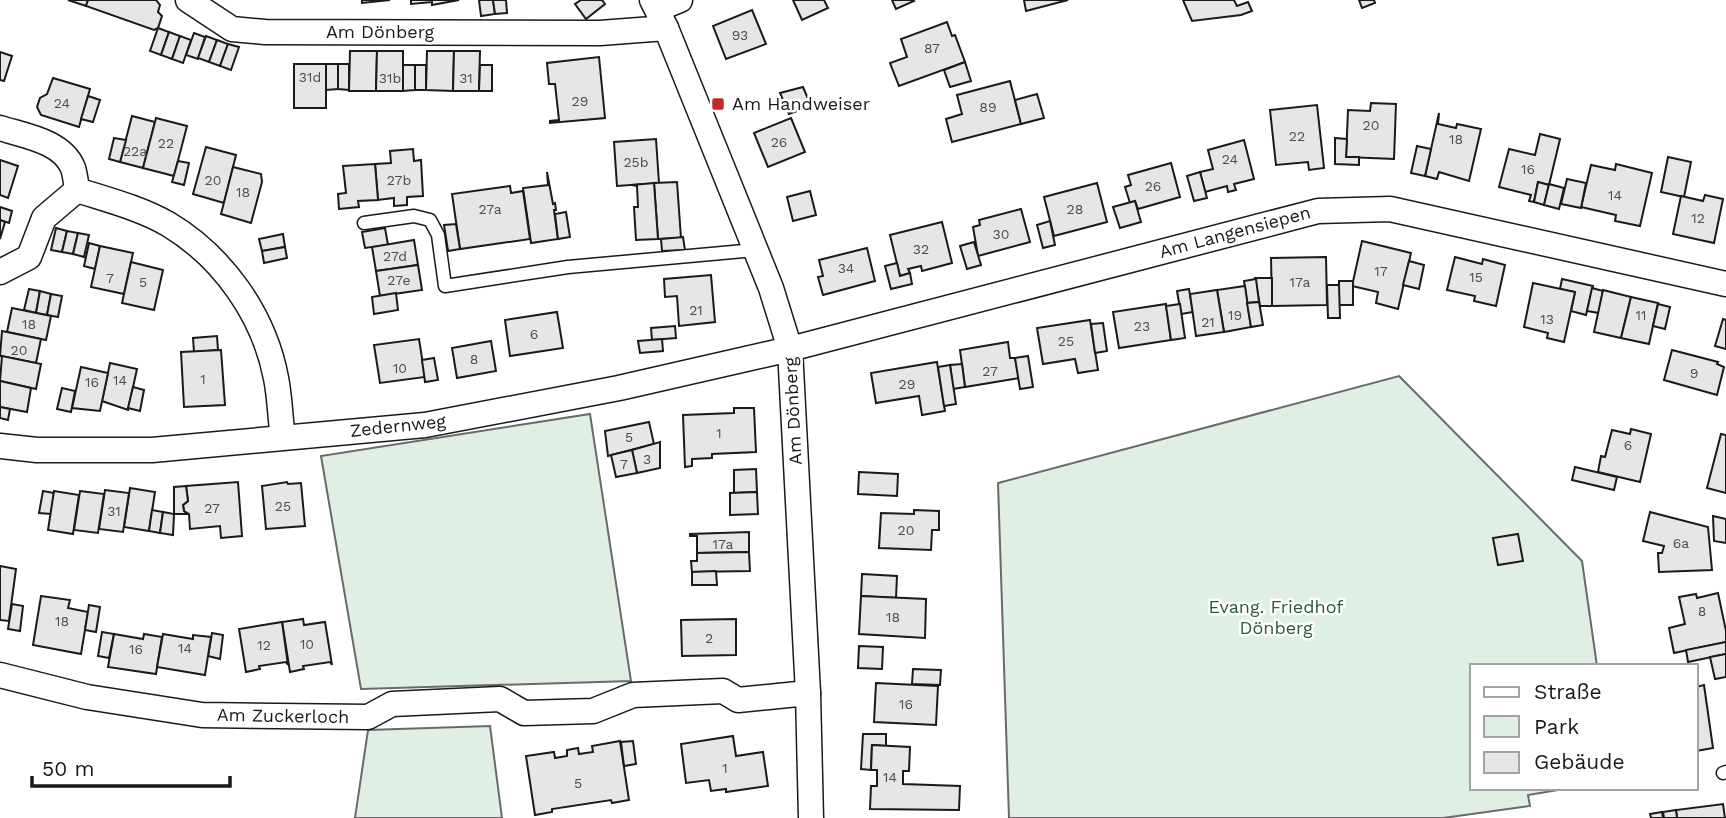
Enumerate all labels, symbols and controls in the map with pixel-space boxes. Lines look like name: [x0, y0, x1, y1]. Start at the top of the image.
street label: Am Dönberg: [326, 21, 435, 42]
house number: 93: [732, 27, 748, 43]
house number: 87: [924, 40, 940, 56]
house number: 31d: [299, 69, 321, 85]
house number: 31b: [379, 70, 401, 86]
house number: 31: [459, 70, 473, 86]
house number: 29: [572, 93, 588, 109]
place label: Am Handweiser: [732, 93, 870, 114]
house number: 24: [54, 95, 70, 111]
marker: Am Handweiser: [710, 96, 726, 112]
house number: 89: [979, 99, 997, 115]
house number: 20: [1363, 117, 1379, 133]
house number: 22: [1289, 128, 1305, 144]
house number: 18: [1449, 131, 1463, 147]
house number: 26: [771, 134, 787, 150]
house number: 22: [158, 135, 174, 151]
house number: 22a: [123, 143, 147, 159]
house number: 24: [1222, 151, 1238, 167]
house number: 25b: [623, 154, 649, 170]
house number: 16: [1521, 161, 1535, 177]
house number: 20: [205, 172, 221, 188]
house number: 27b: [387, 172, 411, 188]
house number: 26: [1145, 178, 1161, 194]
house number: 18: [236, 184, 250, 200]
house number: 14: [1608, 187, 1622, 203]
house number: 27a: [478, 201, 502, 217]
house number: 28: [1067, 201, 1083, 217]
street label: Am Langensiepen: [1157, 201, 1313, 262]
house number: 12: [1691, 210, 1705, 226]
house number: 30: [993, 226, 1009, 242]
house number: 32: [913, 241, 929, 257]
house number: 27d: [383, 248, 407, 264]
house number: 34: [838, 260, 854, 276]
house number: 17: [1374, 263, 1388, 279]
house number: 15: [1469, 269, 1483, 285]
house number: 7: [106, 270, 114, 286]
house number: 27e: [387, 272, 411, 288]
house number: 5: [139, 274, 147, 290]
house number: 17a: [1290, 274, 1310, 290]
house number: 21: [689, 302, 703, 318]
house number: 19: [1228, 307, 1242, 323]
house number: 11: [1636, 307, 1646, 323]
house number: 13: [1540, 311, 1554, 327]
house number: 21: [1201, 314, 1215, 330]
house number: 18: [22, 316, 36, 332]
house number: 23: [1134, 318, 1150, 334]
house number: 6: [530, 326, 538, 342]
house number: 25: [1058, 333, 1074, 349]
house number: 20: [11, 342, 27, 358]
house number: 8: [470, 351, 478, 367]
street label: Am Dönberg: [779, 356, 806, 466]
house number: 10: [393, 360, 407, 376]
house number: 27: [982, 363, 998, 379]
house number: 9: [1690, 365, 1698, 381]
house number: 1: [200, 371, 206, 387]
house number: 14: [113, 372, 127, 388]
house number: 16: [85, 374, 99, 390]
house number: 29: [899, 376, 915, 392]
street label: Zedernweg: [349, 410, 447, 441]
house number: 1: [716, 425, 722, 441]
house number: 5: [625, 429, 633, 445]
house number: 6: [1624, 437, 1632, 453]
house number: 3: [643, 451, 651, 467]
house number: 7: [620, 456, 628, 472]
house number: 25: [275, 498, 291, 514]
house number: 27: [204, 500, 220, 516]
house number: 31: [107, 503, 121, 519]
house number: 20: [898, 522, 914, 538]
house number: 6a: [1673, 535, 1689, 551]
house number: 17a: [713, 536, 733, 552]
park label: Evang. Friedhof Dönberg: [1209, 596, 1343, 638]
house number: 8: [1698, 603, 1706, 619]
house number: 18: [886, 609, 900, 625]
house number: 18: [55, 613, 69, 629]
house number: 2: [705, 630, 713, 646]
house number: 10: [300, 636, 314, 652]
house number: 12: [257, 637, 271, 653]
house number: 14: [178, 640, 192, 656]
house number: 16: [129, 641, 143, 657]
legend: [1470, 664, 1698, 790]
text: Straße: [1534, 679, 1602, 704]
house number: 16: [899, 696, 913, 712]
street label: Am Zuckerloch: [217, 704, 349, 727]
text: Park: [1534, 714, 1579, 739]
scale bar: [32, 744, 229, 788]
text: Gebäude: [1534, 749, 1625, 774]
text: 50 m: [42, 756, 94, 781]
house number: 1: [722, 760, 728, 776]
house number: 14: [883, 769, 897, 785]
house number: 5: [574, 775, 582, 791]

